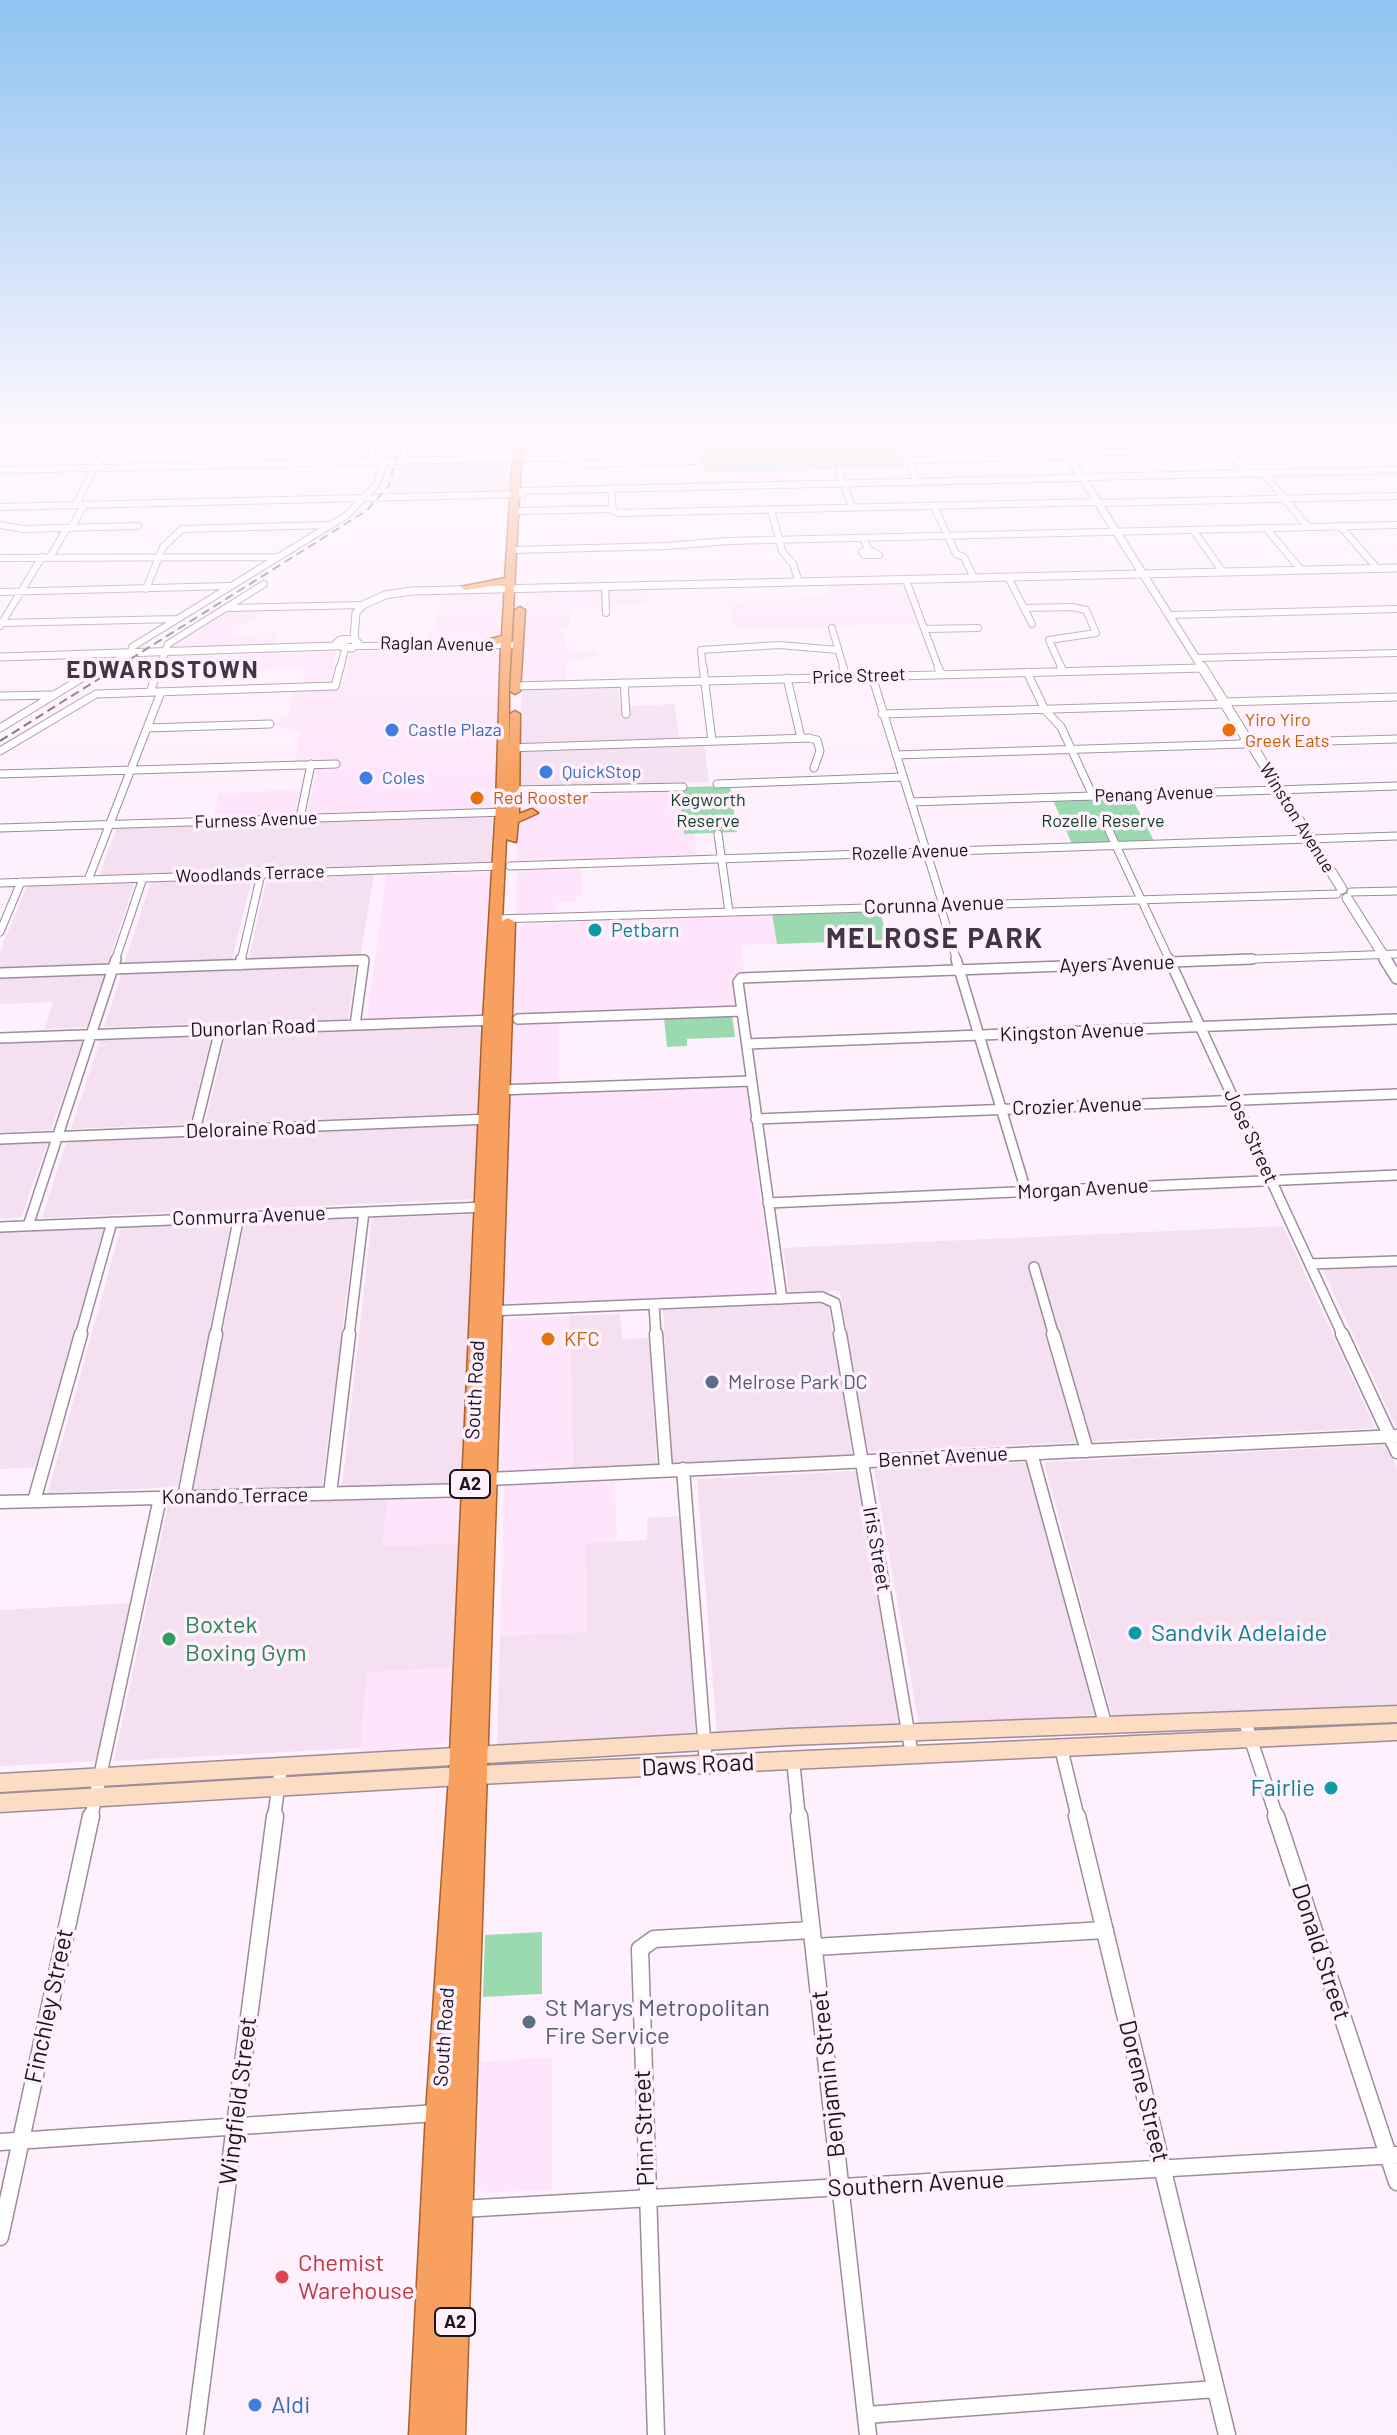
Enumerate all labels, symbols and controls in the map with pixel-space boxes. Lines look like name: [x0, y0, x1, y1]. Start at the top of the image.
street label: Raglan Avenue: [380, 632, 494, 656]
district label: EDWARDSTOWN: [66, 656, 260, 684]
street label: Price Street: [812, 664, 906, 688]
place label: Yiro Yiro Greek Eats: [1245, 709, 1330, 752]
place label: Castle Plaza: [408, 719, 502, 741]
marker: Castle Plaza: [383, 721, 401, 739]
marker: Yiro Yiro Greek Eats: [1220, 721, 1238, 739]
street label: Winston Avenue: [1255, 759, 1339, 877]
place label: QuickStop: [562, 761, 642, 783]
marker: QuickStop: [537, 763, 555, 781]
place label: Coles: [382, 767, 425, 789]
marker: Coles: [357, 769, 375, 787]
street label: Penang Avenue: [1094, 781, 1214, 807]
place label: Red Rooster: [493, 787, 589, 809]
marker: Red Rooster: [468, 789, 486, 807]
park label: Kegworth Reserve: [670, 789, 746, 832]
street label: Furness Avenue: [194, 807, 318, 833]
park label: Rozelle Reserve: [1041, 810, 1165, 832]
street label: Rozelle Avenue: [851, 839, 969, 865]
street label: Woodlands Terrace: [175, 861, 325, 887]
street label: Corunna Avenue: [863, 891, 1005, 919]
place label: Petbarn: [611, 918, 679, 942]
marker: Petbarn: [586, 921, 604, 939]
district label: MELROSE PARK: [826, 922, 1044, 956]
street label: Ayers Avenue: [1059, 950, 1175, 978]
street label: Dunorlan Road: [190, 1014, 316, 1042]
street label: Kingston Avenue: [999, 1017, 1145, 1047]
street label: Jose Street: [1219, 1085, 1283, 1187]
street label: Crozier Avenue: [1012, 1092, 1142, 1120]
street label: Deloraine Road: [185, 1115, 317, 1143]
street label: Morgan Avenue: [1017, 1174, 1149, 1204]
street label: Conmurra Avenue: [172, 1201, 326, 1231]
place label: KFC: [564, 1327, 600, 1351]
marker: KFC: [539, 1330, 557, 1348]
street label: South Road: [460, 1340, 490, 1440]
place label: Melrose Park DC: [728, 1370, 868, 1394]
marker: Melrose Park DC: [703, 1373, 721, 1391]
street label: Bennet Avenue: [877, 1442, 1009, 1472]
road number: A2: [450, 1470, 490, 1498]
street label: Konando Terrace: [161, 1483, 309, 1509]
street label: Iris Street: [858, 1505, 896, 1593]
place label: Boxtek Boxing Gym: [185, 1611, 307, 1667]
place label: Sandvik Adelaide: [1151, 1619, 1327, 1647]
marker: Sandvik Adelaide: [1126, 1624, 1144, 1642]
marker: Boxtek Boxing Gym: [160, 1630, 178, 1648]
street label: Daws Road: [641, 1748, 755, 1782]
place label: Fairlie: [1251, 1774, 1315, 1802]
marker: Fairlie: [1322, 1779, 1340, 1797]
street label: Donald Street: [1285, 1880, 1357, 2024]
street label: Finchley Street: [19, 1926, 79, 2086]
street label: South Road: [429, 1986, 459, 2088]
street label: Benjamin Street: [805, 1989, 851, 2159]
place label: St Marys Metropolitan Fire Service: [545, 1994, 770, 2050]
marker: St Marys Metropolitan Fire Service: [520, 2013, 538, 2031]
street label: Wingfield Street: [213, 2015, 263, 2187]
street label: Dorene Street: [1112, 2017, 1176, 2165]
street label: Pinn Street: [628, 2069, 660, 2187]
street label: Southern Avenue: [827, 2165, 1005, 2203]
place label: Chemist Warehouse: [298, 2249, 415, 2305]
marker: Chemist Warehouse: [273, 2268, 291, 2286]
road number: A2: [435, 2308, 475, 2336]
place label: Aldi: [271, 2391, 310, 2419]
marker: Aldi: [246, 2396, 264, 2414]

